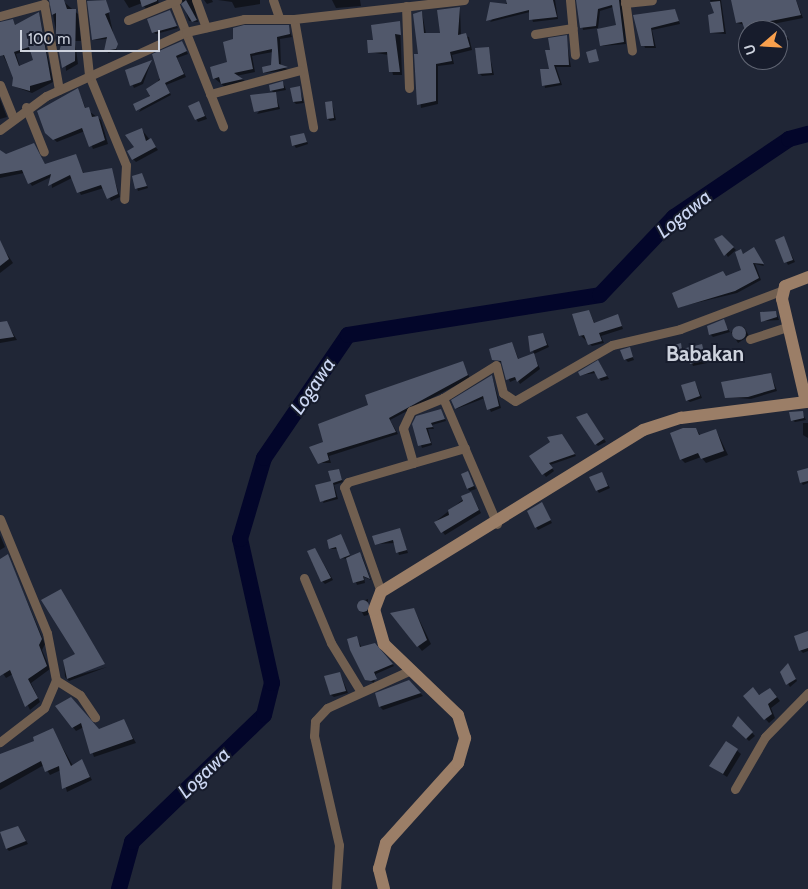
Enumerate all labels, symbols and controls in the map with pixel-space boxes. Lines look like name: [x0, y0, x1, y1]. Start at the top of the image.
scale bar: [22, 20, 162, 52]
north arrow: [738, 20, 788, 70]
text: 100 m: [28, 30, 70, 48]
text: U: [740, 42, 760, 57]
water label: Logawa: [652, 185, 716, 243]
district label: Babakan: [666, 341, 744, 367]
water label: Logawa: [285, 353, 341, 419]
water label: Logawa: [173, 742, 235, 804]

